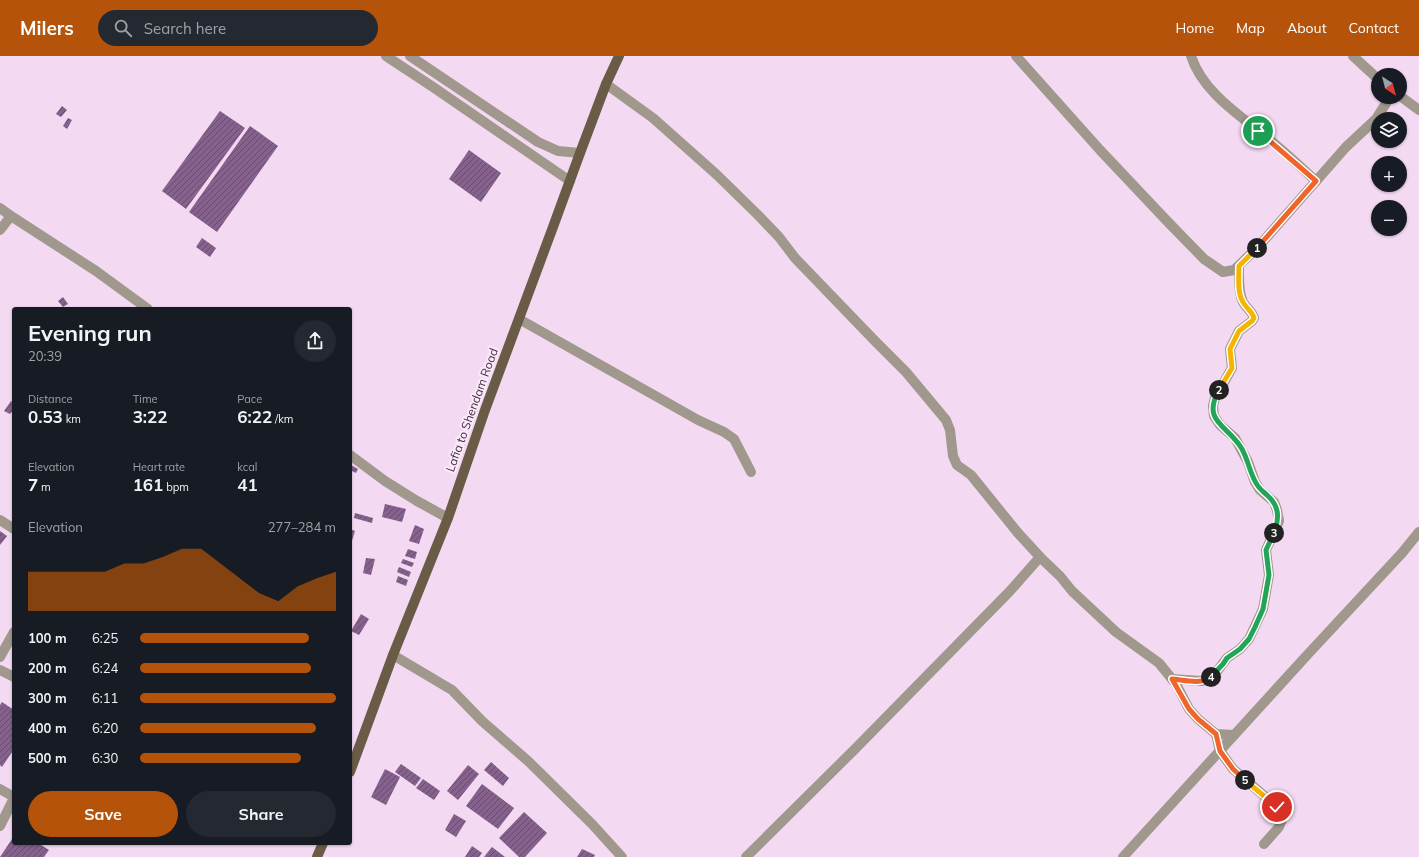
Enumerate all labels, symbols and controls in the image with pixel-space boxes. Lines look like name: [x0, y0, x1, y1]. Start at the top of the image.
search box: [98, 10, 378, 46]
text: Milers: [20, 16, 74, 40]
icon: search: [112, 17, 134, 39]
text: Search here: [144, 19, 226, 38]
text: Home: [1175, 19, 1214, 37]
text: Map: [1236, 19, 1265, 37]
text: About: [1287, 19, 1327, 37]
text: Contact: [1349, 19, 1399, 37]
north arrow: [1371, 68, 1407, 104]
map controls: [1371, 68, 1407, 236]
button: layers: [1371, 112, 1407, 148]
pin: [1241, 114, 1275, 148]
icon: arrive: [1247, 120, 1269, 142]
button: +: [1371, 156, 1407, 192]
button: −: [1371, 200, 1407, 236]
pin: 1: [1247, 238, 1267, 258]
text: 1: [1254, 241, 1260, 255]
text: Evening run: [28, 319, 152, 347]
button: share: [294, 320, 336, 362]
street label: Lafia to Shendam Road: [442, 346, 501, 474]
text: 20:39: [28, 348, 62, 364]
pin: 2: [1209, 380, 1229, 400]
text: 2: [1216, 383, 1222, 397]
text: Distance: [28, 392, 72, 406]
text: Time: [133, 392, 158, 406]
text: Pace: [237, 392, 262, 406]
text: 0.53: [28, 406, 63, 427]
text: 3:22: [133, 406, 167, 427]
text: 6:22: [237, 406, 272, 427]
text: km: [63, 412, 81, 426]
text: /km: [272, 412, 293, 426]
text: Elevation: [28, 460, 75, 474]
text: Heart rate: [133, 460, 185, 474]
text: kcal: [237, 460, 257, 474]
text: 7: [28, 474, 38, 495]
text: 161: [133, 474, 163, 495]
text: 41: [237, 474, 258, 495]
text: m: [38, 480, 51, 494]
text: bpm: [163, 480, 189, 494]
text: Elevation: [28, 519, 83, 535]
text: 277–284 m: [268, 519, 336, 535]
pin: 3: [1264, 523, 1284, 543]
text: 3: [1271, 526, 1277, 540]
text: 100 m: [28, 630, 67, 646]
text: 6:25: [92, 630, 118, 646]
text: 200 m: [28, 660, 67, 676]
text: 6:24: [92, 660, 118, 676]
pin: 4: [1201, 667, 1221, 687]
text: 4: [1208, 670, 1214, 684]
text: 300 m: [28, 690, 67, 706]
text: 6:11: [92, 690, 118, 706]
text: 400 m: [28, 720, 67, 736]
text: 6:20: [92, 720, 118, 736]
text: 500 m: [28, 750, 67, 766]
text: 6:30: [92, 750, 118, 766]
pin: 5: [1235, 770, 1255, 790]
text: 5: [1242, 773, 1248, 787]
pin: [1260, 790, 1294, 824]
button: Save: [28, 791, 178, 837]
button: Share: [186, 791, 336, 837]
icon: check: [1266, 796, 1288, 818]

